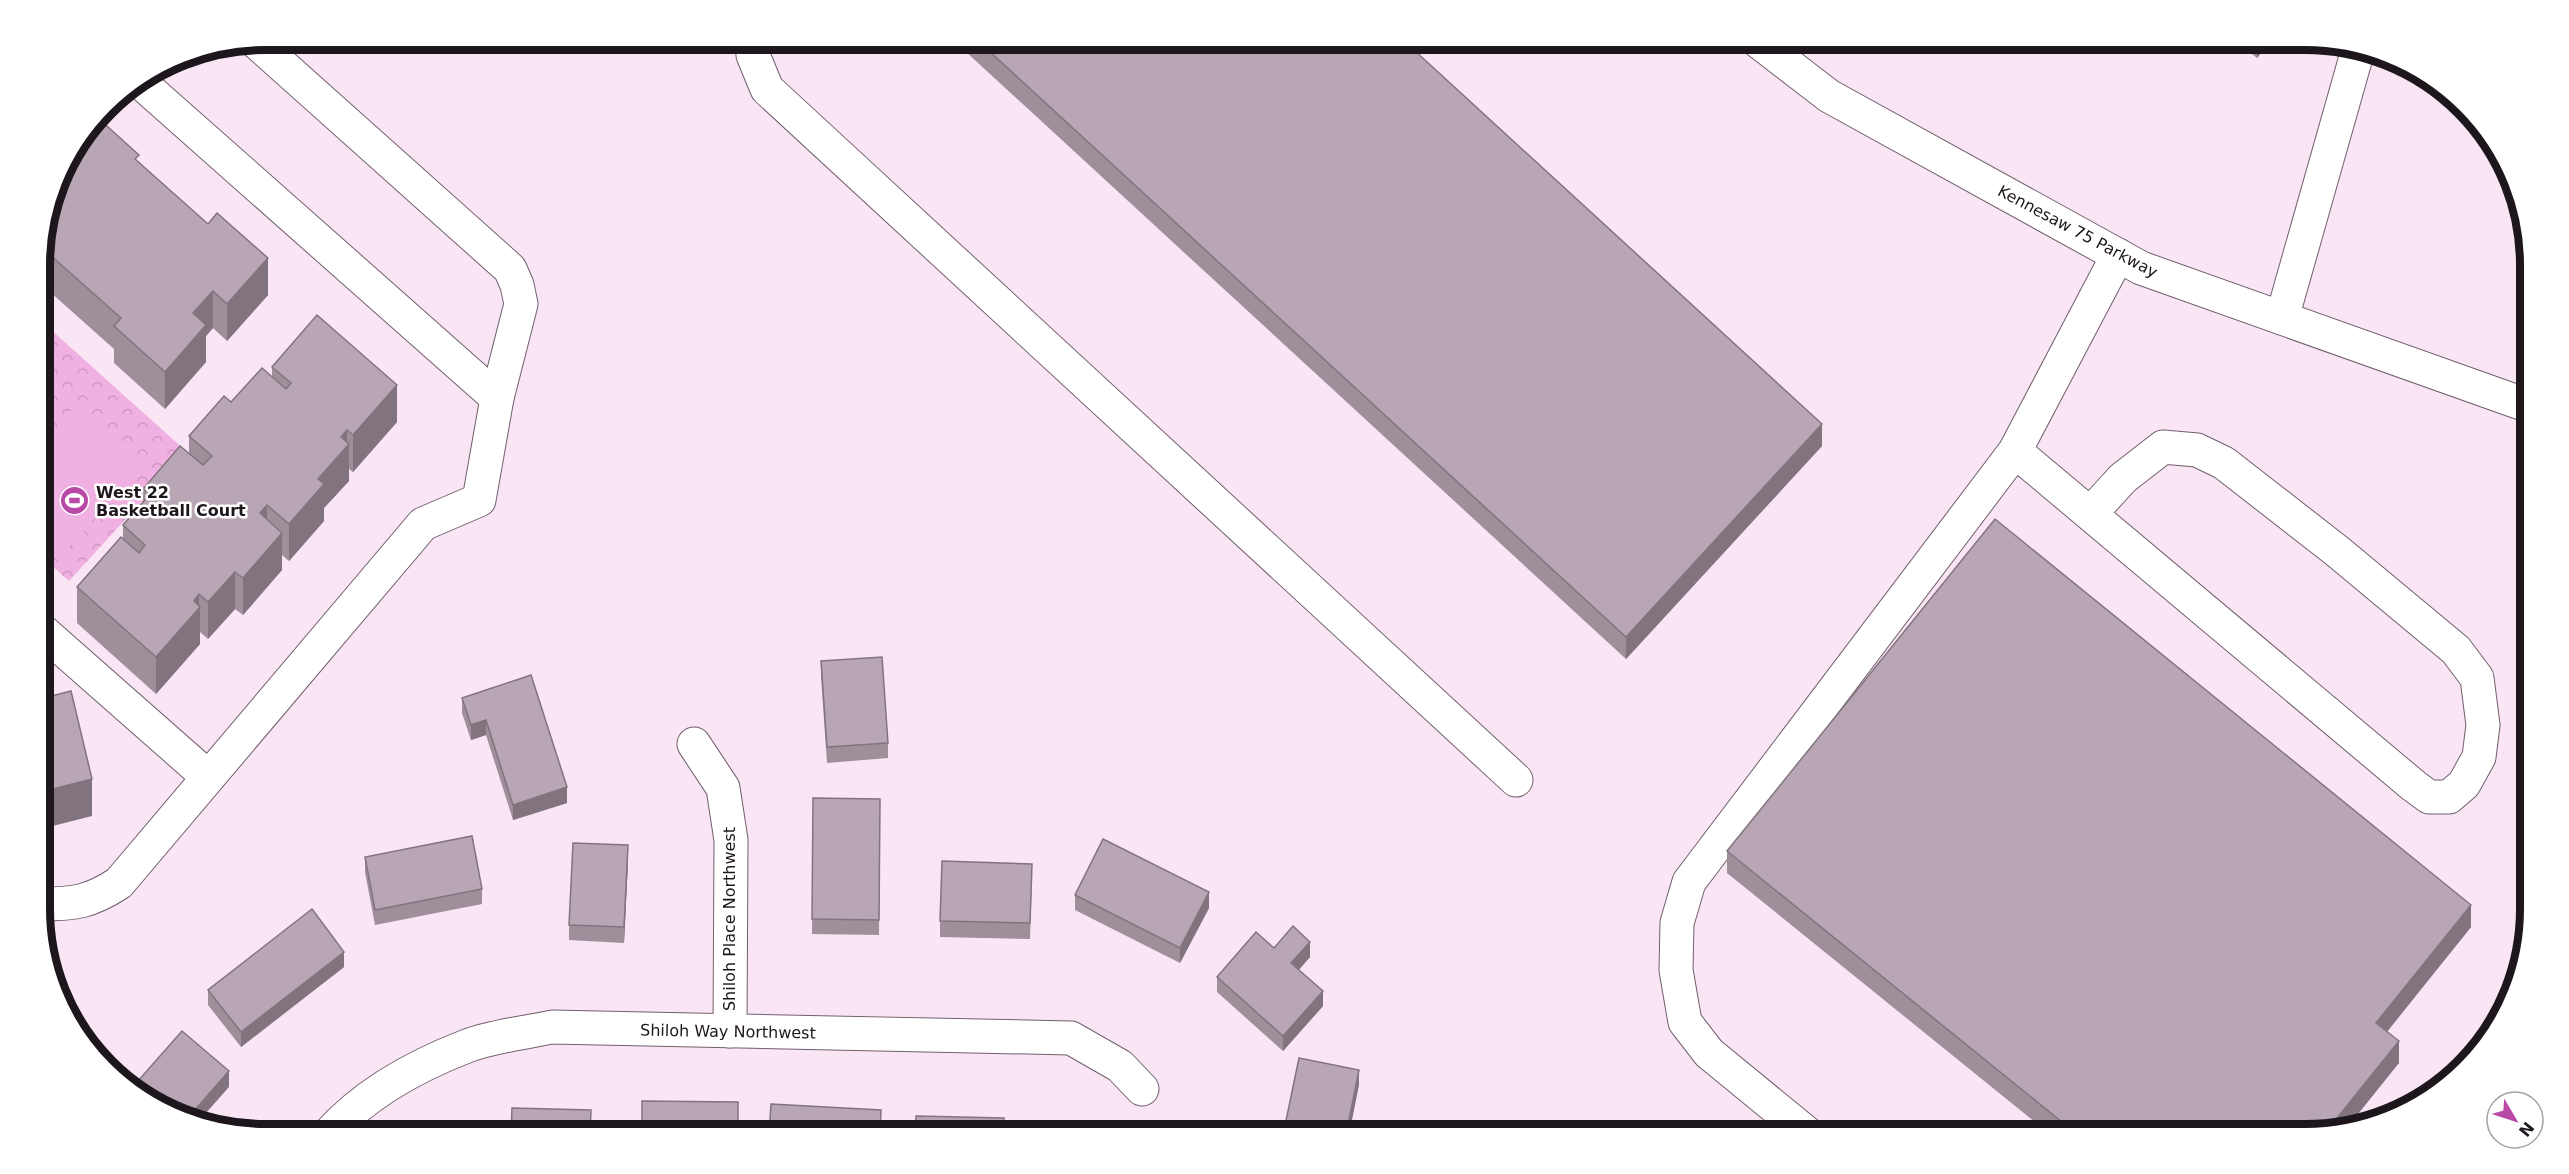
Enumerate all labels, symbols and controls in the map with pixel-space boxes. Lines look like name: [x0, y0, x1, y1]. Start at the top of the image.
street label: Kennesaw 75 Parkway: [1995, 181, 2161, 282]
place label: West 22 Basketball Court: [96, 483, 246, 520]
sports icon: West 22 Basketball Court: [59, 485, 91, 517]
street label: Shiloh Place Northwest: [720, 827, 739, 1011]
street label: Shiloh Way Northwest: [640, 1020, 816, 1043]
north arrow: [2485, 1090, 2545, 1150]
text: N: [2515, 1118, 2538, 1140]

